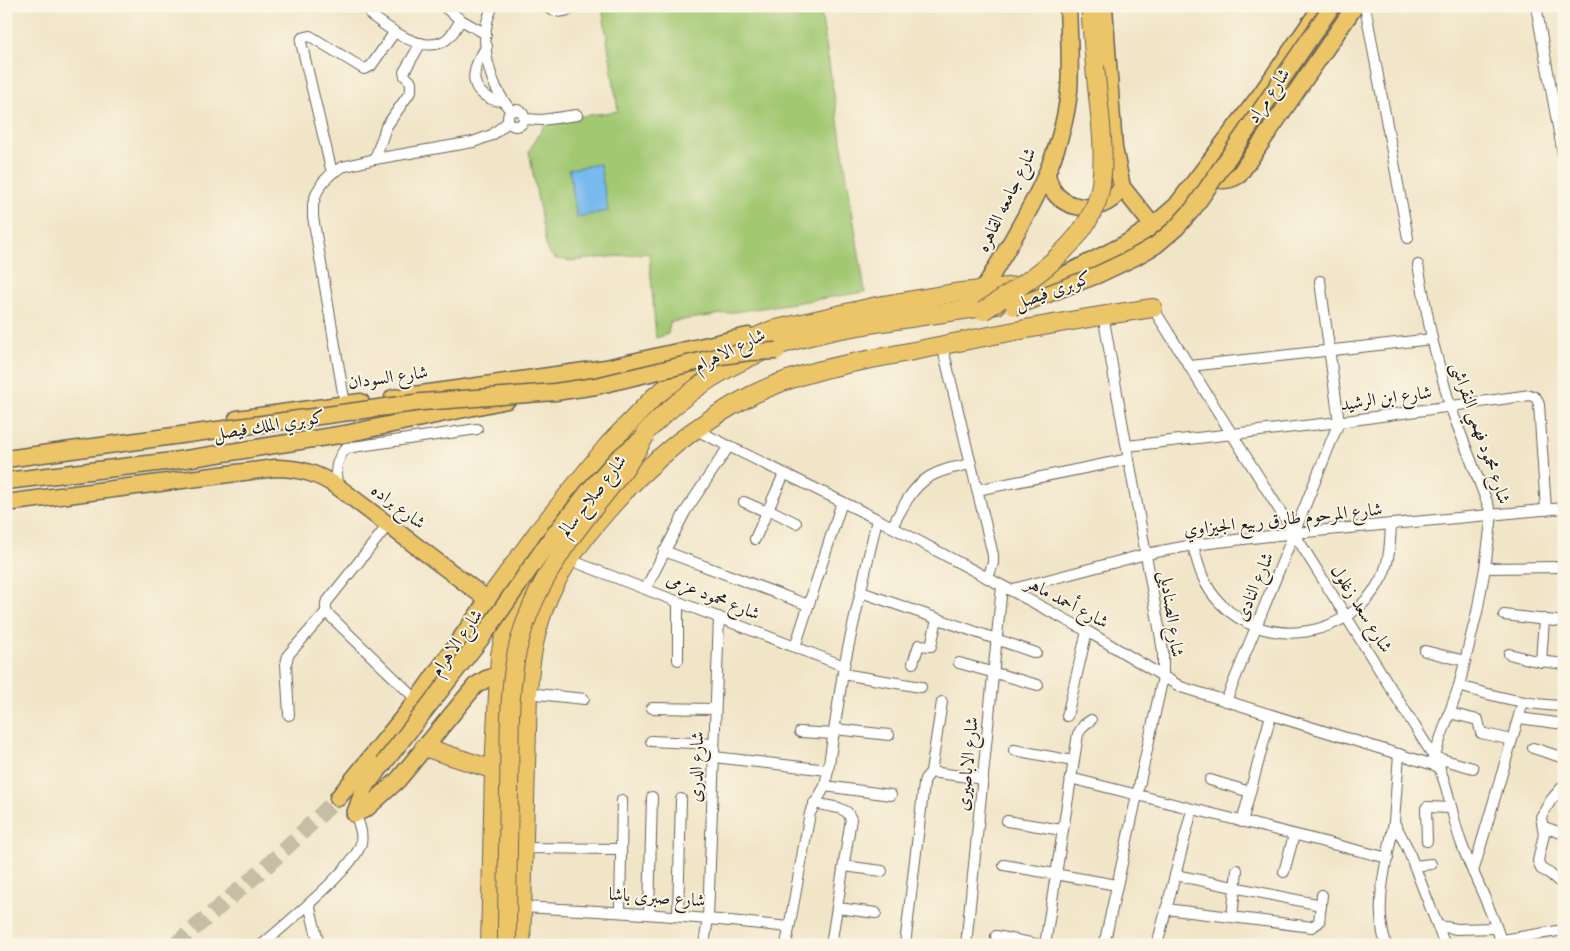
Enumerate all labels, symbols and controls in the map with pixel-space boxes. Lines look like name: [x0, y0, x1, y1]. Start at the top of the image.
street label: شارع مراد: [1243, 64, 1298, 129]
street label: شارع جامعه القاهره: [972, 144, 1044, 257]
street label: كوبرى فيصل: [1012, 267, 1095, 316]
street label: شارع الاهرام: [691, 324, 771, 381]
street label: شارع محمود فهمي النقراشى: [1441, 359, 1515, 509]
street label: شارع السودان: [346, 361, 430, 397]
street label: شارع ابن الرشيد: [1339, 382, 1434, 419]
street label: كوبري الملك فيصل: [212, 406, 327, 449]
street label: شارع صلاح سالم: [554, 451, 635, 544]
street label: شارع براده: [365, 479, 430, 537]
street label: شارع المرحوم طارق ربيع الجيزاوي: [1182, 499, 1384, 545]
street label: شارع النادى: [1231, 549, 1282, 626]
street label: شارع سعد زغلول: [1323, 561, 1397, 659]
street label: شارع محمود عزمى: [662, 568, 763, 629]
street label: شارع أحمد ماهر: [1019, 569, 1113, 637]
street label: شارع الصناديلى: [1151, 569, 1188, 659]
street label: شارع الاهرام: [426, 605, 491, 683]
street label: شارع الاباصيرى: [952, 716, 987, 812]
street label: شارع الدرى: [685, 731, 712, 803]
street label: شارع صبرى باشا: [608, 884, 706, 915]

